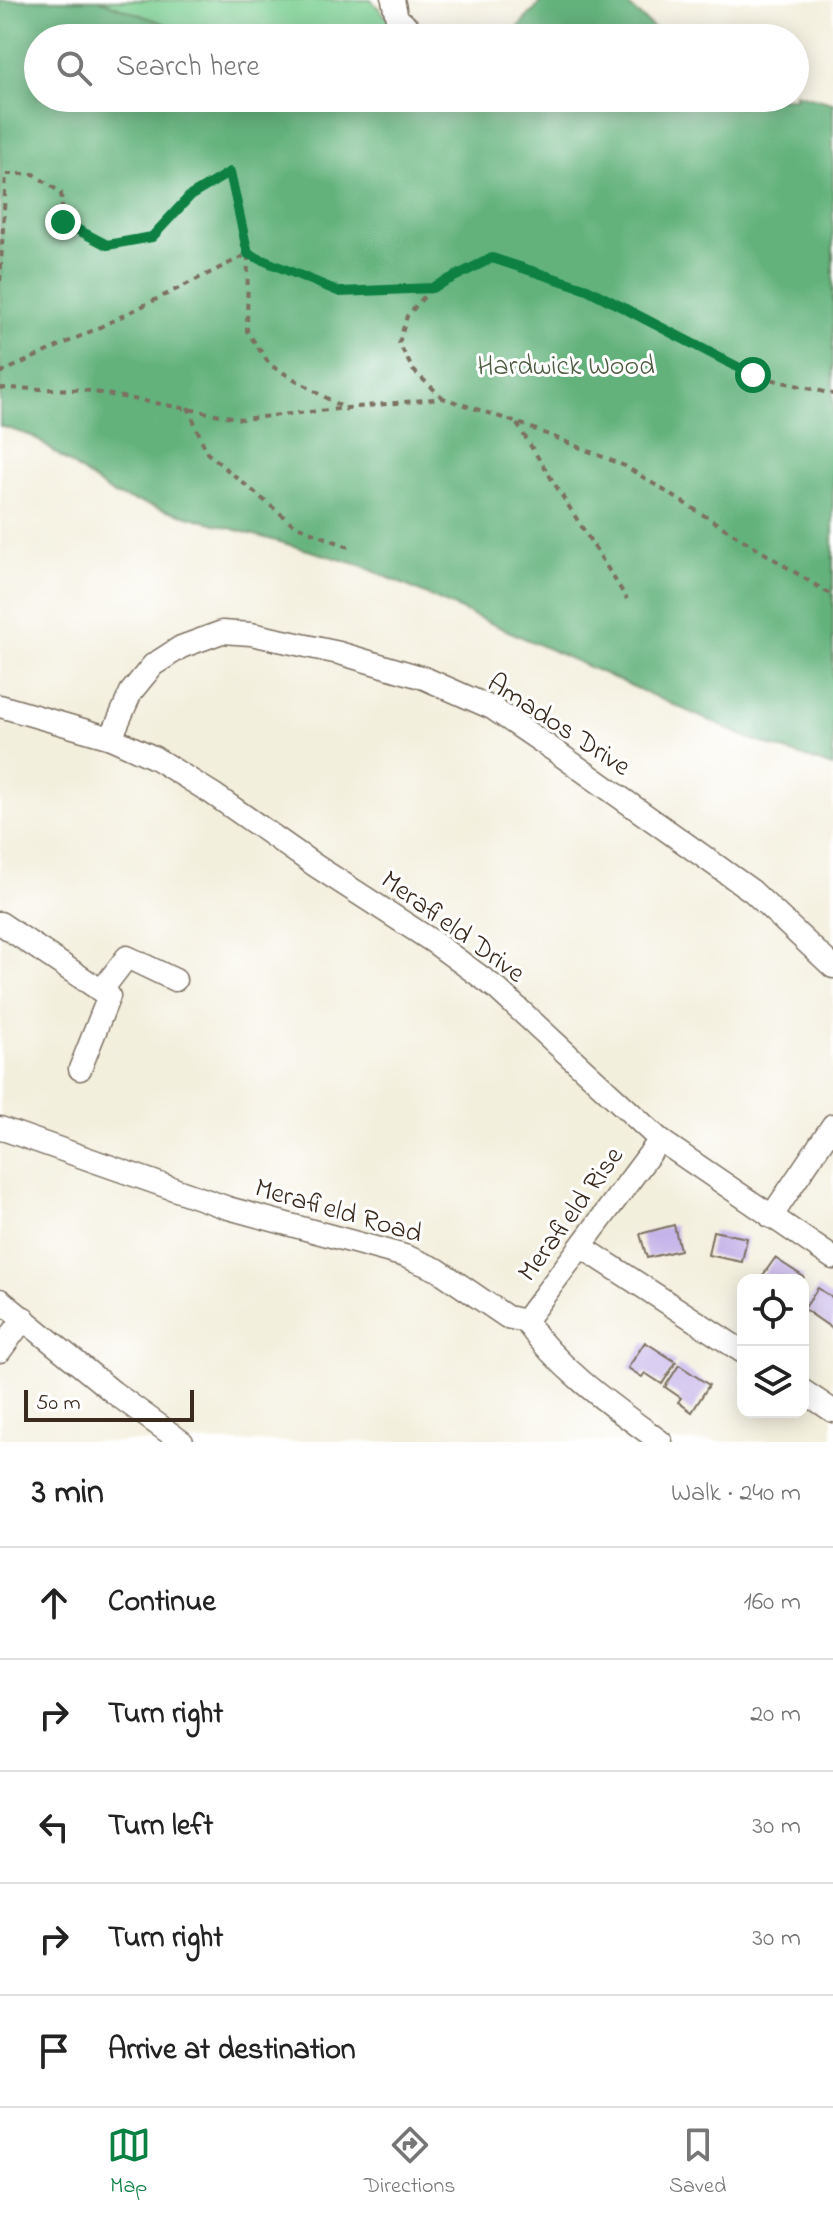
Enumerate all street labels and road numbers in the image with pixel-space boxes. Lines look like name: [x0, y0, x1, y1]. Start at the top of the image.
street label: Amados Drive: [478, 664, 638, 788]
street label: Merafield Drive: [371, 861, 533, 995]
street label: Merafield Rise: [509, 1138, 635, 1291]
street label: Merafield Road: [250, 1169, 427, 1256]

